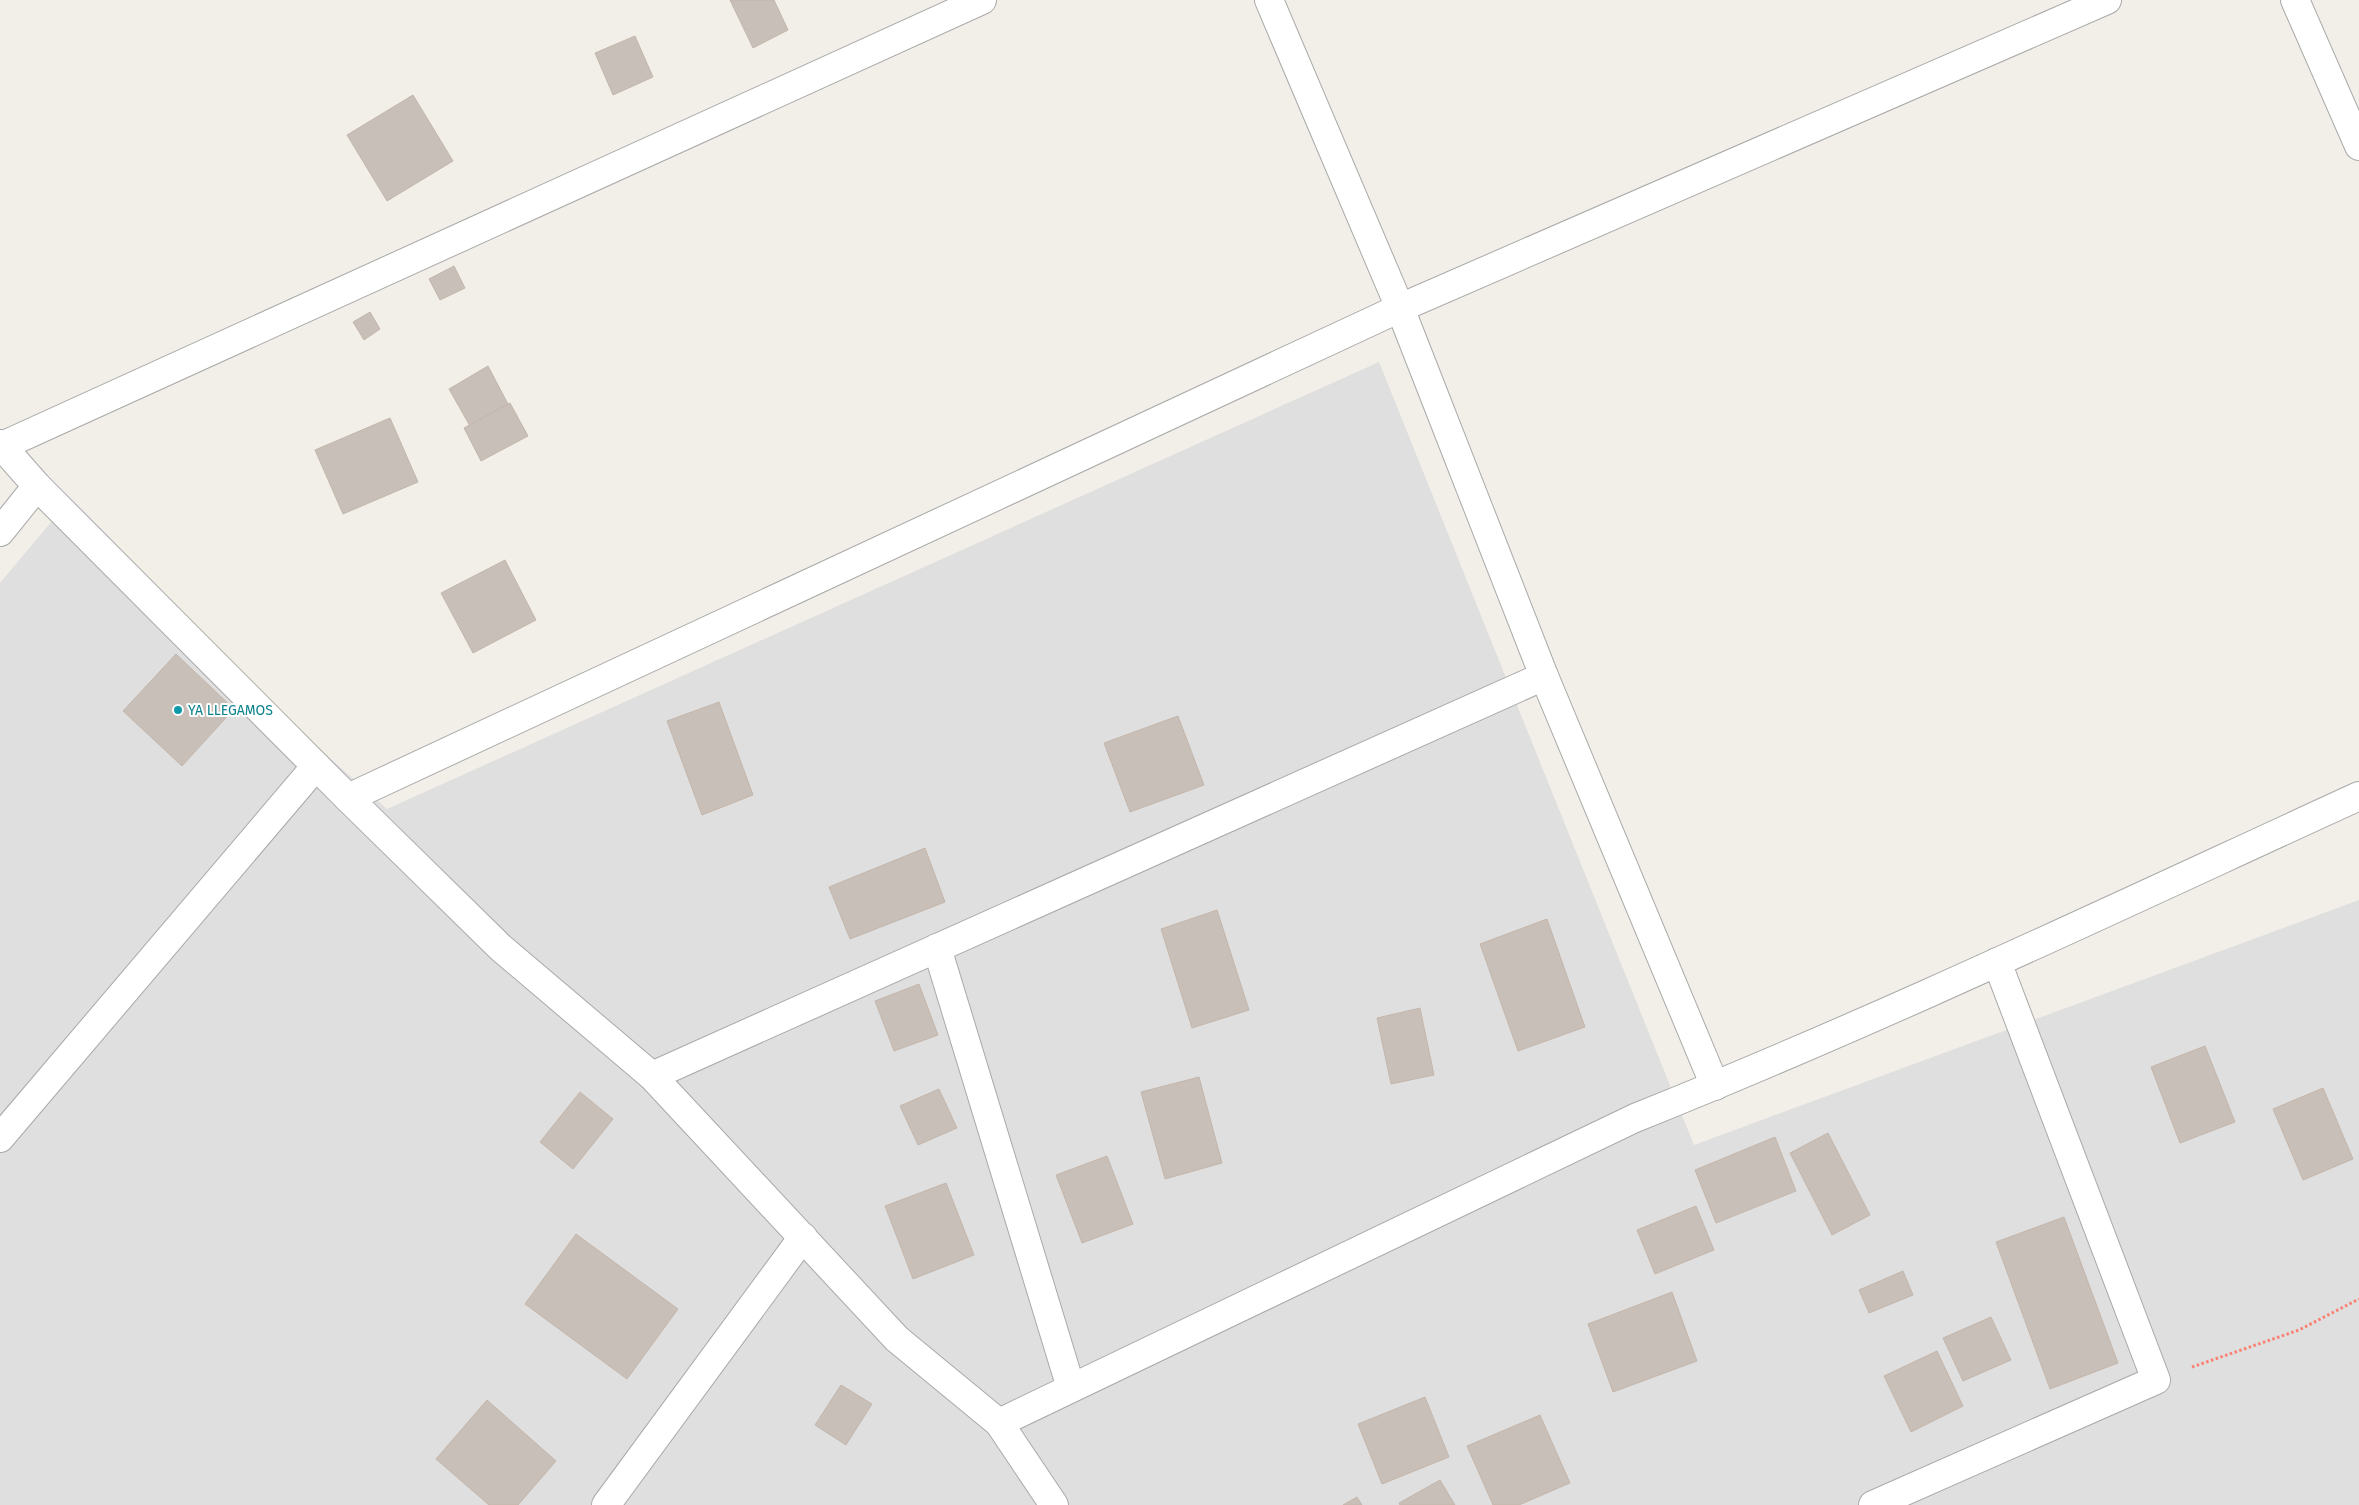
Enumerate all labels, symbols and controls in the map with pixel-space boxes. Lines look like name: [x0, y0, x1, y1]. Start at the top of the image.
place label: YA LLEGAMOS: [188, 702, 273, 719]
marker: YA LLEGAMOS: [172, 704, 184, 716]

